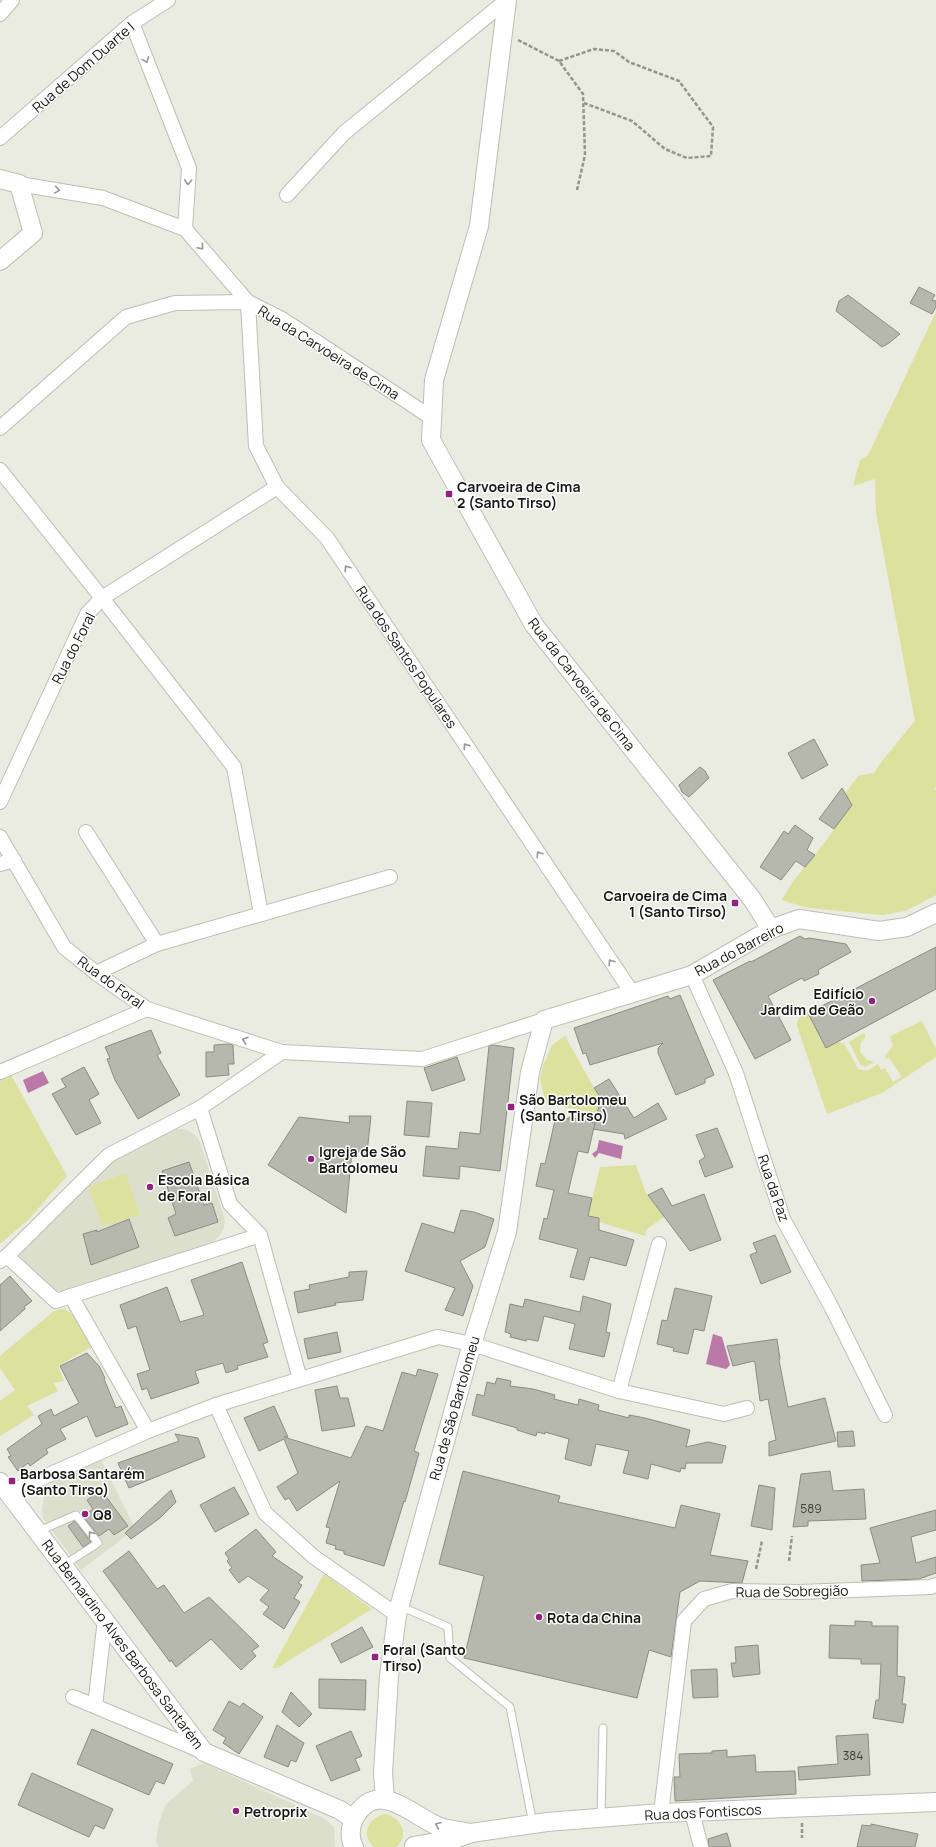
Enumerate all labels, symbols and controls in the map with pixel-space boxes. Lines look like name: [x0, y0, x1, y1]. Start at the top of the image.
street label: Rua de Dom Duarte I: [28, 17, 138, 117]
one-way arrow: [142, 56, 150, 63]
one-way arrow: [184, 179, 193, 185]
one-way arrow: [54, 185, 61, 194]
one-way arrow: [196, 242, 203, 249]
street label: Rua da Carvoeira de Cima: [255, 301, 403, 403]
place label: Carvoeira de Cima 2 (Santo Tirso): [457, 477, 581, 512]
marker: Carvoeira de Cima 2 (Santo Tirso): [444, 489, 454, 499]
one-way arrow: [344, 565, 352, 572]
street label: Rua dos Santos Populares: [352, 582, 462, 732]
street label: Rua do Foral: [47, 609, 99, 687]
street label: Rua da Carvoeira de Cima: [524, 614, 640, 754]
one-way arrow: [464, 743, 471, 750]
one-way arrow: [537, 851, 544, 858]
place label: Carvoeira de Cima 1 (Santo Tirso): [603, 886, 727, 921]
marker: Carvoeira de Cima 1 (Santo Tirso): [730, 898, 740, 908]
street label: Rua do Barreiro: [691, 918, 787, 980]
street label: Rua do Foral: [74, 951, 148, 1013]
one-way arrow: [609, 959, 616, 966]
place label: Edifício Jardim de Geão: [760, 984, 864, 1019]
marker: Edifício Jardim de Geão: [867, 996, 877, 1006]
one-way arrow: [241, 1036, 248, 1045]
place label: São Bartolomeu (Santo Tirso): [519, 1090, 627, 1125]
marker: São Bartolomeu (Santo Tirso): [506, 1102, 516, 1112]
place label: Igreja de São Bartolomeu: [319, 1142, 406, 1177]
street label: Rua da Paz: [754, 1152, 794, 1224]
marker: Igreja de São Bartolomeu: [306, 1154, 316, 1164]
place label: Escola Básica de Foral: [158, 1170, 249, 1205]
marker: Escola Básica de Foral: [145, 1182, 155, 1192]
street label: Rua de São Bartolomeu: [424, 1334, 484, 1482]
place label: Barbosa Santarém (Santo Tirso): [20, 1464, 145, 1499]
marker: Barbosa Santarém (Santo Tirso): [7, 1476, 17, 1486]
house number: 589: [800, 1500, 822, 1517]
place label: Q8: [93, 1505, 112, 1524]
marker: Q8: [80, 1509, 90, 1519]
one-way arrow: [89, 1531, 96, 1538]
street label: Rua Bernardino Alves Barbosa Santarém: [38, 1535, 208, 1753]
street label: Rua de Sobregião: [735, 1581, 849, 1601]
place label: Rota da China: [547, 1608, 641, 1627]
marker: Rota da China: [534, 1612, 544, 1622]
place label: Foral (Santo Tirso): [383, 1640, 466, 1675]
marker: Foral (Santo Tirso): [370, 1652, 380, 1662]
house number: 384: [843, 1747, 863, 1764]
street label: Rua dos Fontiscos: [644, 1799, 762, 1825]
place label: Petroprix: [244, 1802, 308, 1821]
marker: Petroprix: [231, 1806, 241, 1816]
one-way arrow: [435, 1822, 442, 1830]

